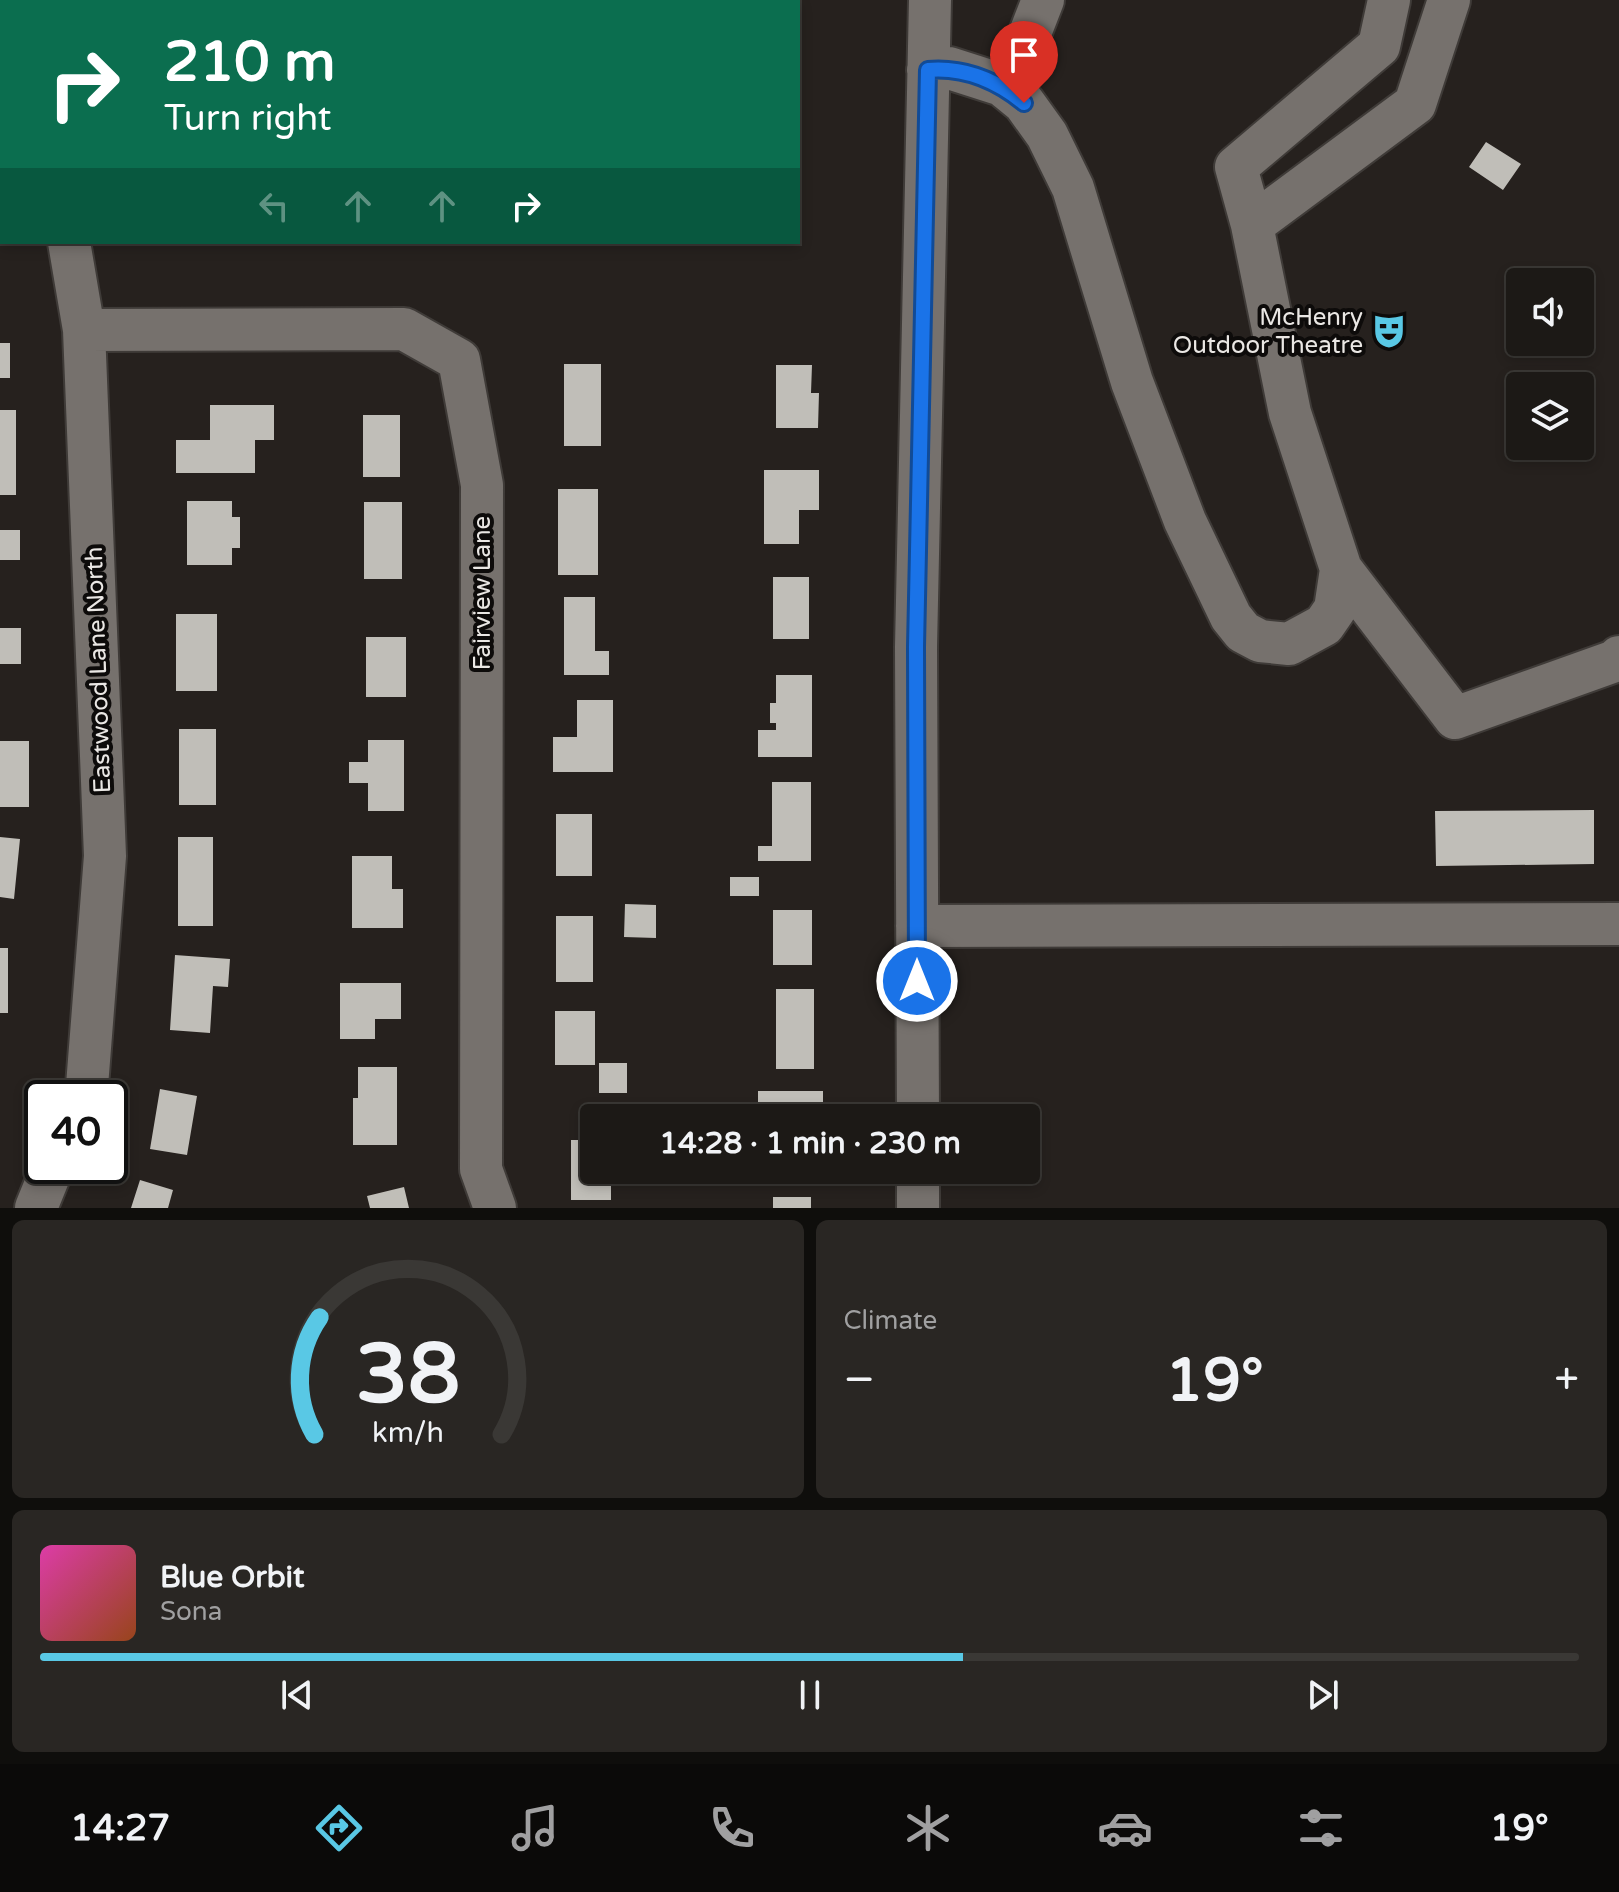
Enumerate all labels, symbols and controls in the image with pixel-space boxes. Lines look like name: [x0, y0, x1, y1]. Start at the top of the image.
pin: [990, 21, 1058, 103]
text: 210 m: [164, 29, 335, 96]
icon: right: [32, 32, 136, 136]
icon: arrive: [1002, 33, 1046, 77]
text: Turn right: [164, 97, 331, 140]
icon: left: [252, 184, 296, 228]
icon: ahead: [336, 184, 380, 228]
icon: ahead: [420, 184, 464, 228]
icon: right: [504, 184, 548, 228]
map controls: [1506, 268, 1594, 460]
button: sound: [1506, 268, 1594, 356]
place label: McHenry Outdoor Theatre: [1173, 303, 1363, 360]
theatre icon: McHenry Outdoor Theatre: [1370, 312, 1408, 350]
button: layers: [1506, 372, 1594, 460]
street label: Fairview Lane: [468, 516, 497, 670]
street label: Eastwood Lane North: [80, 546, 117, 794]
position arrow: [875, 939, 959, 1023]
speed limit sign: 40: [24, 1080, 128, 1184]
text: 14:28 · 1 min · 230 m: [659, 1125, 961, 1162]
text: Climate: [844, 1305, 937, 1336]
text: 38: [356, 1325, 460, 1425]
text: 19°: [1166, 1345, 1264, 1417]
text: −: [844, 1354, 875, 1407]
text: +: [1554, 1354, 1579, 1407]
text: km/h: [372, 1416, 444, 1450]
text: Blue Orbit: [160, 1559, 305, 1596]
text: Sona: [160, 1596, 222, 1627]
icon: previous: [275, 1673, 319, 1717]
icon: pause: [788, 1673, 832, 1717]
icon: next: [1301, 1673, 1345, 1717]
icon: directions: [311, 1800, 367, 1856]
icon: music: [507, 1800, 563, 1856]
icon: phone: [704, 1800, 760, 1856]
icon: climate: [900, 1800, 956, 1856]
icon: car: [1097, 1800, 1153, 1856]
icon: filters: [1293, 1800, 1349, 1856]
text: 14:27: [70, 1807, 170, 1850]
text: 19°: [1490, 1807, 1549, 1850]

